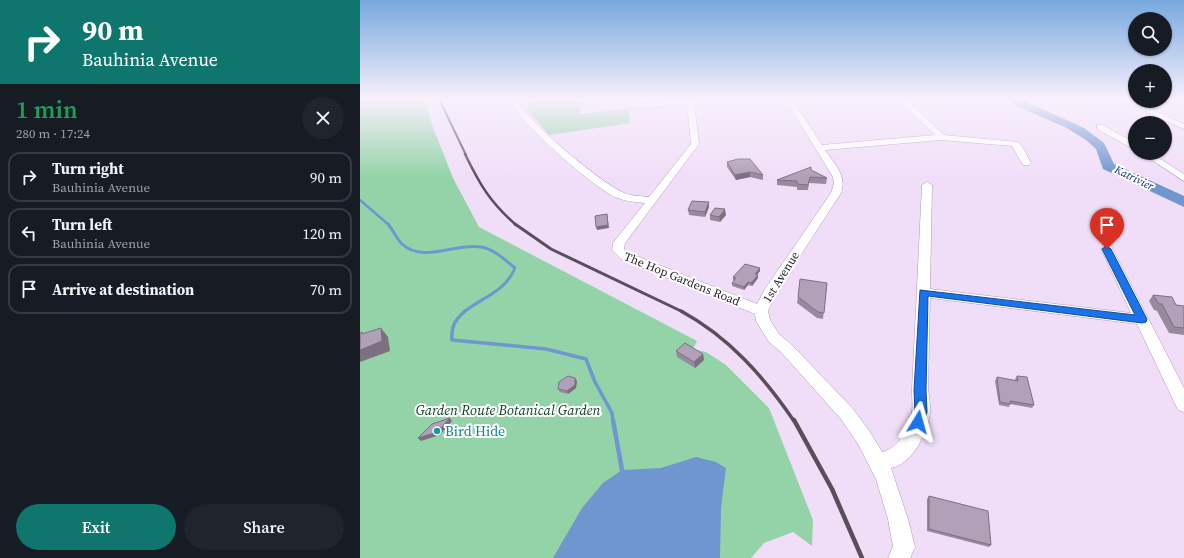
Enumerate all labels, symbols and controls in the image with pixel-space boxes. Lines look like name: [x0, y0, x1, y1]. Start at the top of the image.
text: 90 m: [82, 11, 144, 49]
map controls: [1128, 12, 1172, 160]
button: search: [1128, 12, 1172, 56]
icon: right: [16, 16, 68, 68]
text: Bauhinia Avenue: [82, 47, 218, 72]
button: +: [1128, 64, 1172, 108]
text: 1 min: [16, 93, 78, 126]
button: close: [302, 97, 344, 139]
button: −: [1128, 116, 1172, 160]
text: 280 m · 17:24: [16, 125, 90, 142]
text: Turn right: [52, 158, 124, 179]
water label: Katrivier: [1111, 162, 1157, 194]
icon: right: [18, 166, 40, 188]
text: 90 m: [310, 167, 342, 188]
text: Bauhinia Avenue: [52, 179, 150, 196]
pin: [1090, 208, 1124, 249]
text: Turn left: [52, 214, 112, 235]
icon: arrive: [1096, 214, 1118, 236]
icon: left: [18, 222, 40, 244]
text: 120 m: [302, 223, 342, 244]
text: Bauhinia Avenue: [52, 235, 150, 252]
street label: The Hop Gardens Road: [622, 248, 742, 310]
street label: 1st Avenue: [759, 248, 803, 306]
icon: arrive: [18, 278, 40, 300]
text: Arrive at destination: [52, 279, 194, 300]
text: 70 m: [310, 279, 342, 300]
park label: Garden Route Botanical Garden: [416, 400, 600, 420]
position arrow: [897, 401, 939, 443]
place label: Bird Hide: [445, 421, 505, 441]
marker: Bird Hide: [432, 426, 442, 436]
button: Exit: [16, 504, 176, 550]
button: Share: [184, 504, 344, 550]

